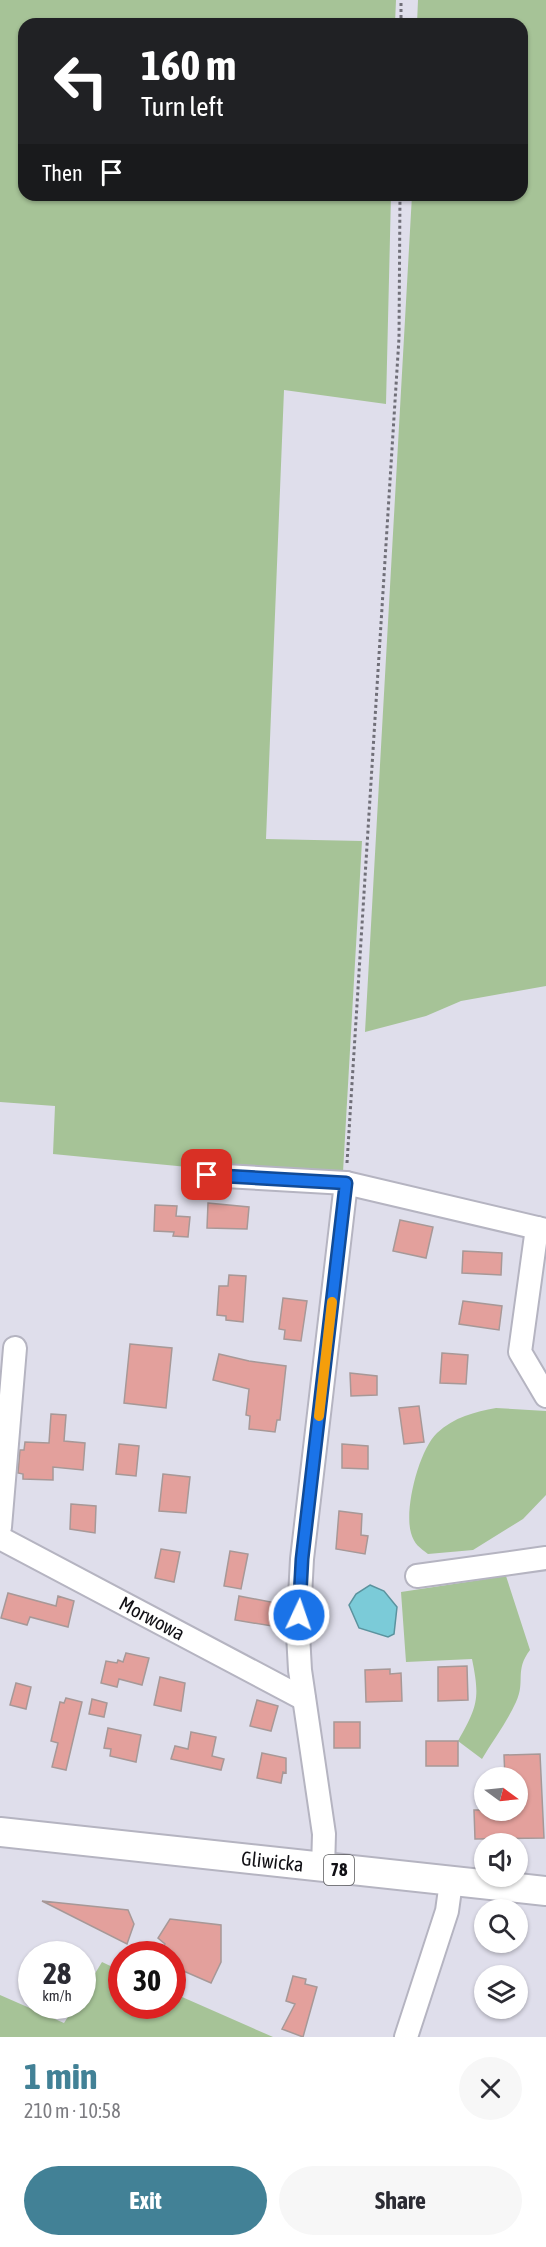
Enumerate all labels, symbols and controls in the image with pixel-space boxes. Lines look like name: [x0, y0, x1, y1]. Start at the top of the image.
text: 160 m: [141, 41, 236, 89]
icon: left: [42, 42, 120, 120]
text: Turn left: [141, 91, 224, 122]
icon: arrive: [95, 156, 128, 189]
text: Then: [42, 160, 83, 186]
pin: [181, 1149, 232, 1200]
icon: arrive: [190, 1158, 223, 1191]
position arrow: [267, 1583, 331, 1647]
street label: Morwowa: [116, 1591, 189, 1645]
north arrow: [474, 1767, 528, 1821]
map controls: [474, 1767, 528, 2019]
button: sound: [474, 1833, 528, 1887]
street label: Gliwicka: [240, 1846, 305, 1876]
road number: 78: [324, 1855, 354, 1885]
button: search: [474, 1899, 528, 1953]
speed limit sign: 30: [108, 1941, 186, 2019]
text: 28: [43, 1956, 71, 1990]
button: layers: [474, 1965, 528, 2019]
text: km/h: [42, 1987, 72, 2004]
text: 1 min: [24, 2055, 98, 2097]
button: close: [459, 2057, 522, 2120]
text: 210 m · 10:58: [24, 2099, 121, 2122]
button: Exit: [24, 2166, 267, 2235]
button: Share: [279, 2166, 522, 2235]

